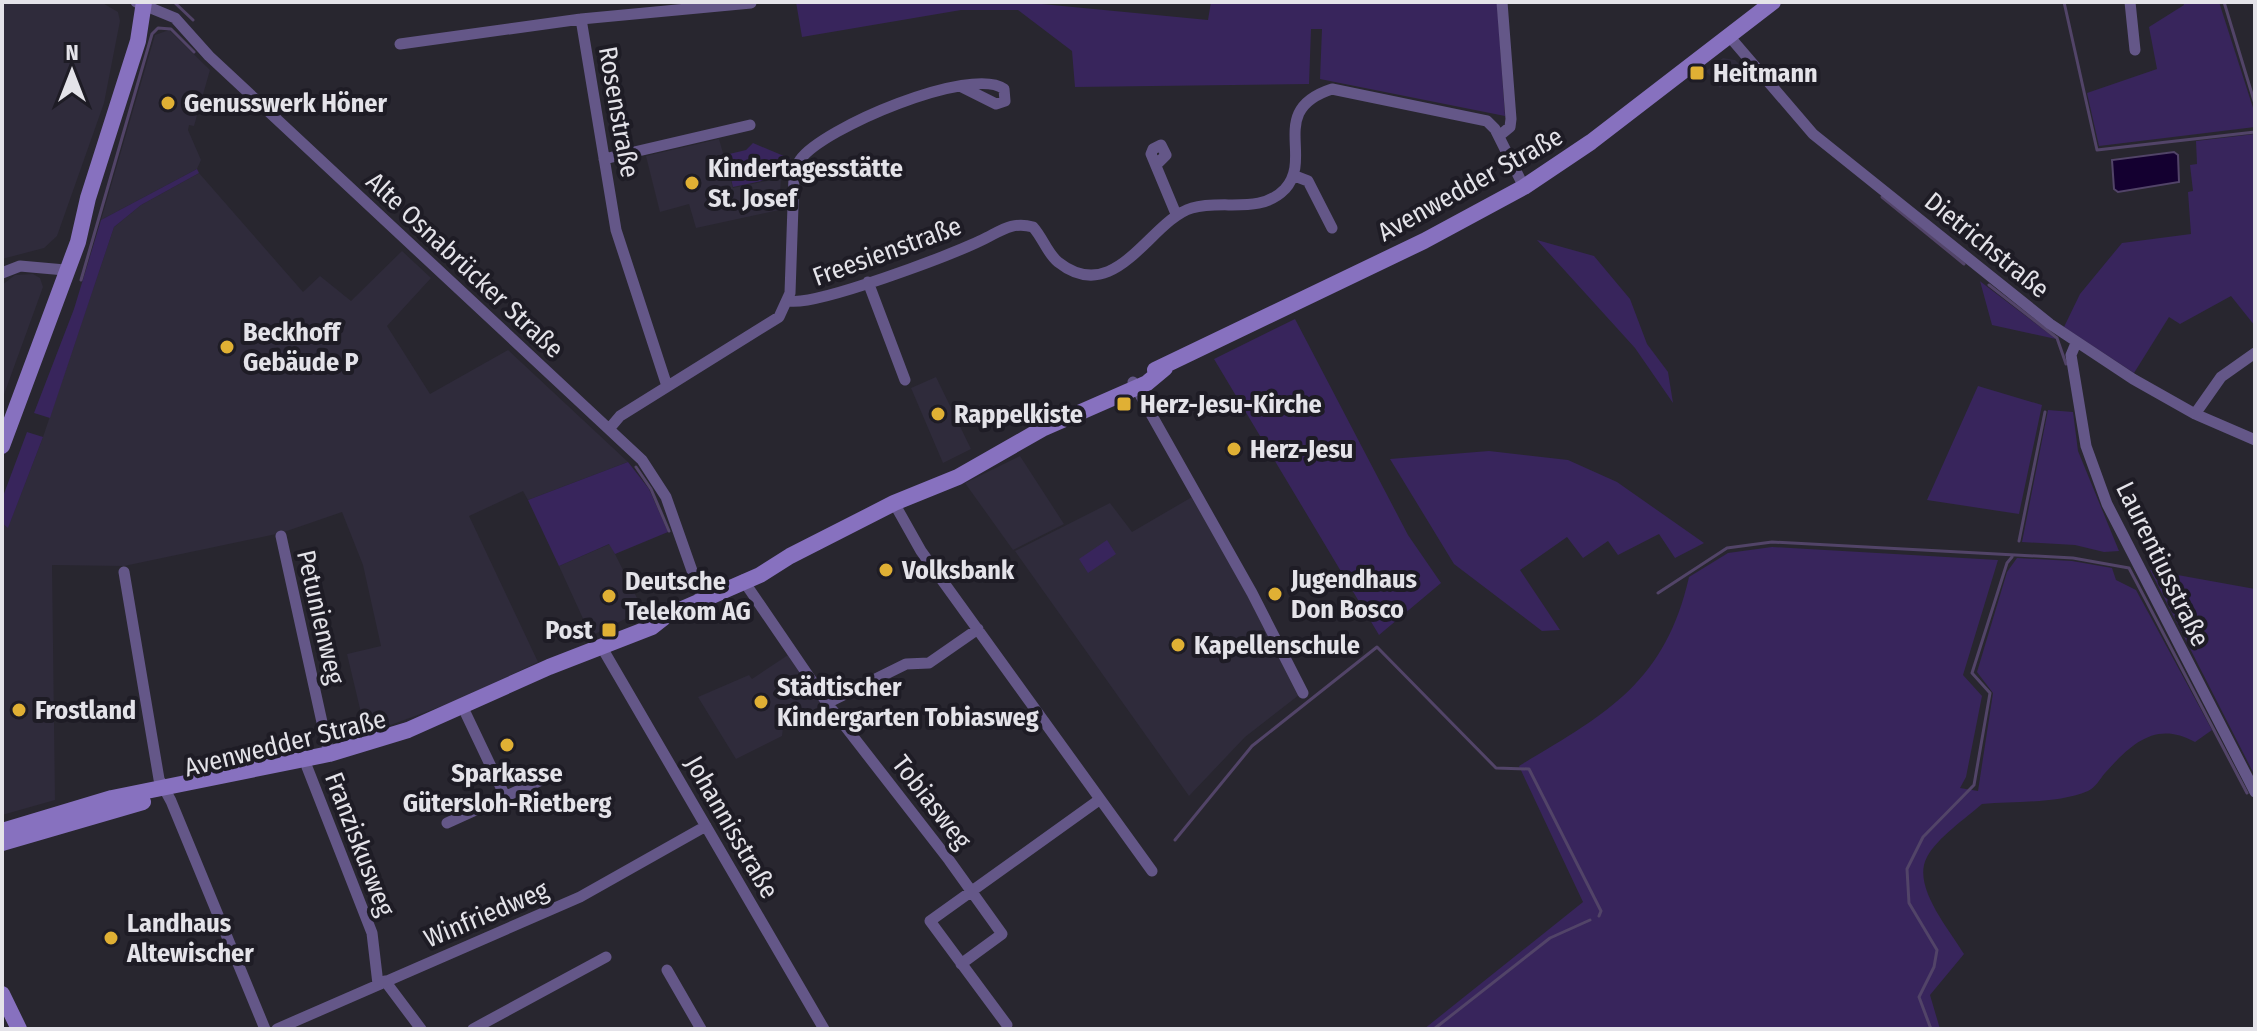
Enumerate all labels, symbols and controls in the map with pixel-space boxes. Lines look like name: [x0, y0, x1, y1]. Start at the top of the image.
north arrow: [32, 32, 112, 112]
text: N: [65, 39, 79, 66]
street label: Rosenstraße: [592, 44, 645, 180]
place label: Heitmann: [1713, 58, 1818, 89]
marker: Heitmann: [1688, 64, 1706, 82]
place label: Genusswerk Höner: [184, 88, 388, 119]
marker: Genusswerk Höner: [159, 94, 177, 112]
street label: Avenwedder Straße: [1372, 121, 1568, 248]
place label: Kindertagesstätte St. Josef: [708, 153, 903, 214]
street label: Alte Osnabrücker Straße: [360, 166, 570, 365]
marker: Kindertagesstätte St. Josef: [683, 174, 701, 192]
street label: Dietrichstraße: [1918, 186, 2055, 305]
street label: Freesienstraße: [809, 210, 966, 293]
place label: Beckhoff Gebäude P: [243, 317, 359, 378]
marker: Beckhoff Gebäude P: [218, 338, 236, 356]
place label: Herz-Jesu-Kirche: [1140, 389, 1322, 420]
marker: Herz-Jesu-Kirche: [1115, 395, 1133, 413]
place label: Rappelkiste: [954, 399, 1083, 430]
marker: Rappelkiste: [929, 405, 947, 423]
place label: Herz-Jesu: [1250, 434, 1353, 465]
marker: Herz-Jesu: [1225, 440, 1243, 458]
street label: Laurentiusstraße: [2109, 477, 2216, 652]
street label: Petunienweg: [290, 547, 351, 688]
place label: Volksbank: [901, 555, 1015, 586]
marker: Volksbank: [877, 561, 895, 579]
place label: Jugendhaus Don Bosco: [1290, 564, 1417, 625]
place label: Deutsche Telekom AG: [625, 566, 751, 627]
marker: Jugendhaus Don Bosco: [1266, 585, 1284, 603]
marker: Deutsche Telekom AG: [600, 587, 618, 605]
place label: Post: [545, 615, 594, 646]
marker: Post: [600, 621, 618, 639]
place label: Kapellenschule: [1194, 630, 1360, 661]
marker: Kapellenschule: [1169, 636, 1187, 654]
place label: Städtischer Kindergarten Tobiasweg: [777, 672, 1039, 733]
marker: Städtischer Kindergarten Tobiasweg: [752, 693, 770, 711]
place label: Frostland: [35, 695, 136, 726]
marker: Frostland: [10, 701, 28, 719]
street label: Avenwedder Straße: [181, 703, 389, 784]
marker: Sparkasse Gütersloh-Rietberg: [498, 736, 516, 754]
street label: Tobiasweg: [885, 749, 978, 856]
street label: Johannisstraße: [678, 750, 785, 904]
place label: Sparkasse Gütersloh-Rietberg: [403, 758, 611, 819]
street label: Franziskusweg: [318, 768, 401, 921]
street label: Winfriedweg: [419, 874, 554, 955]
place label: Landhaus Altewischer: [126, 908, 254, 969]
marker: Landhaus Altewischer: [102, 929, 120, 947]

